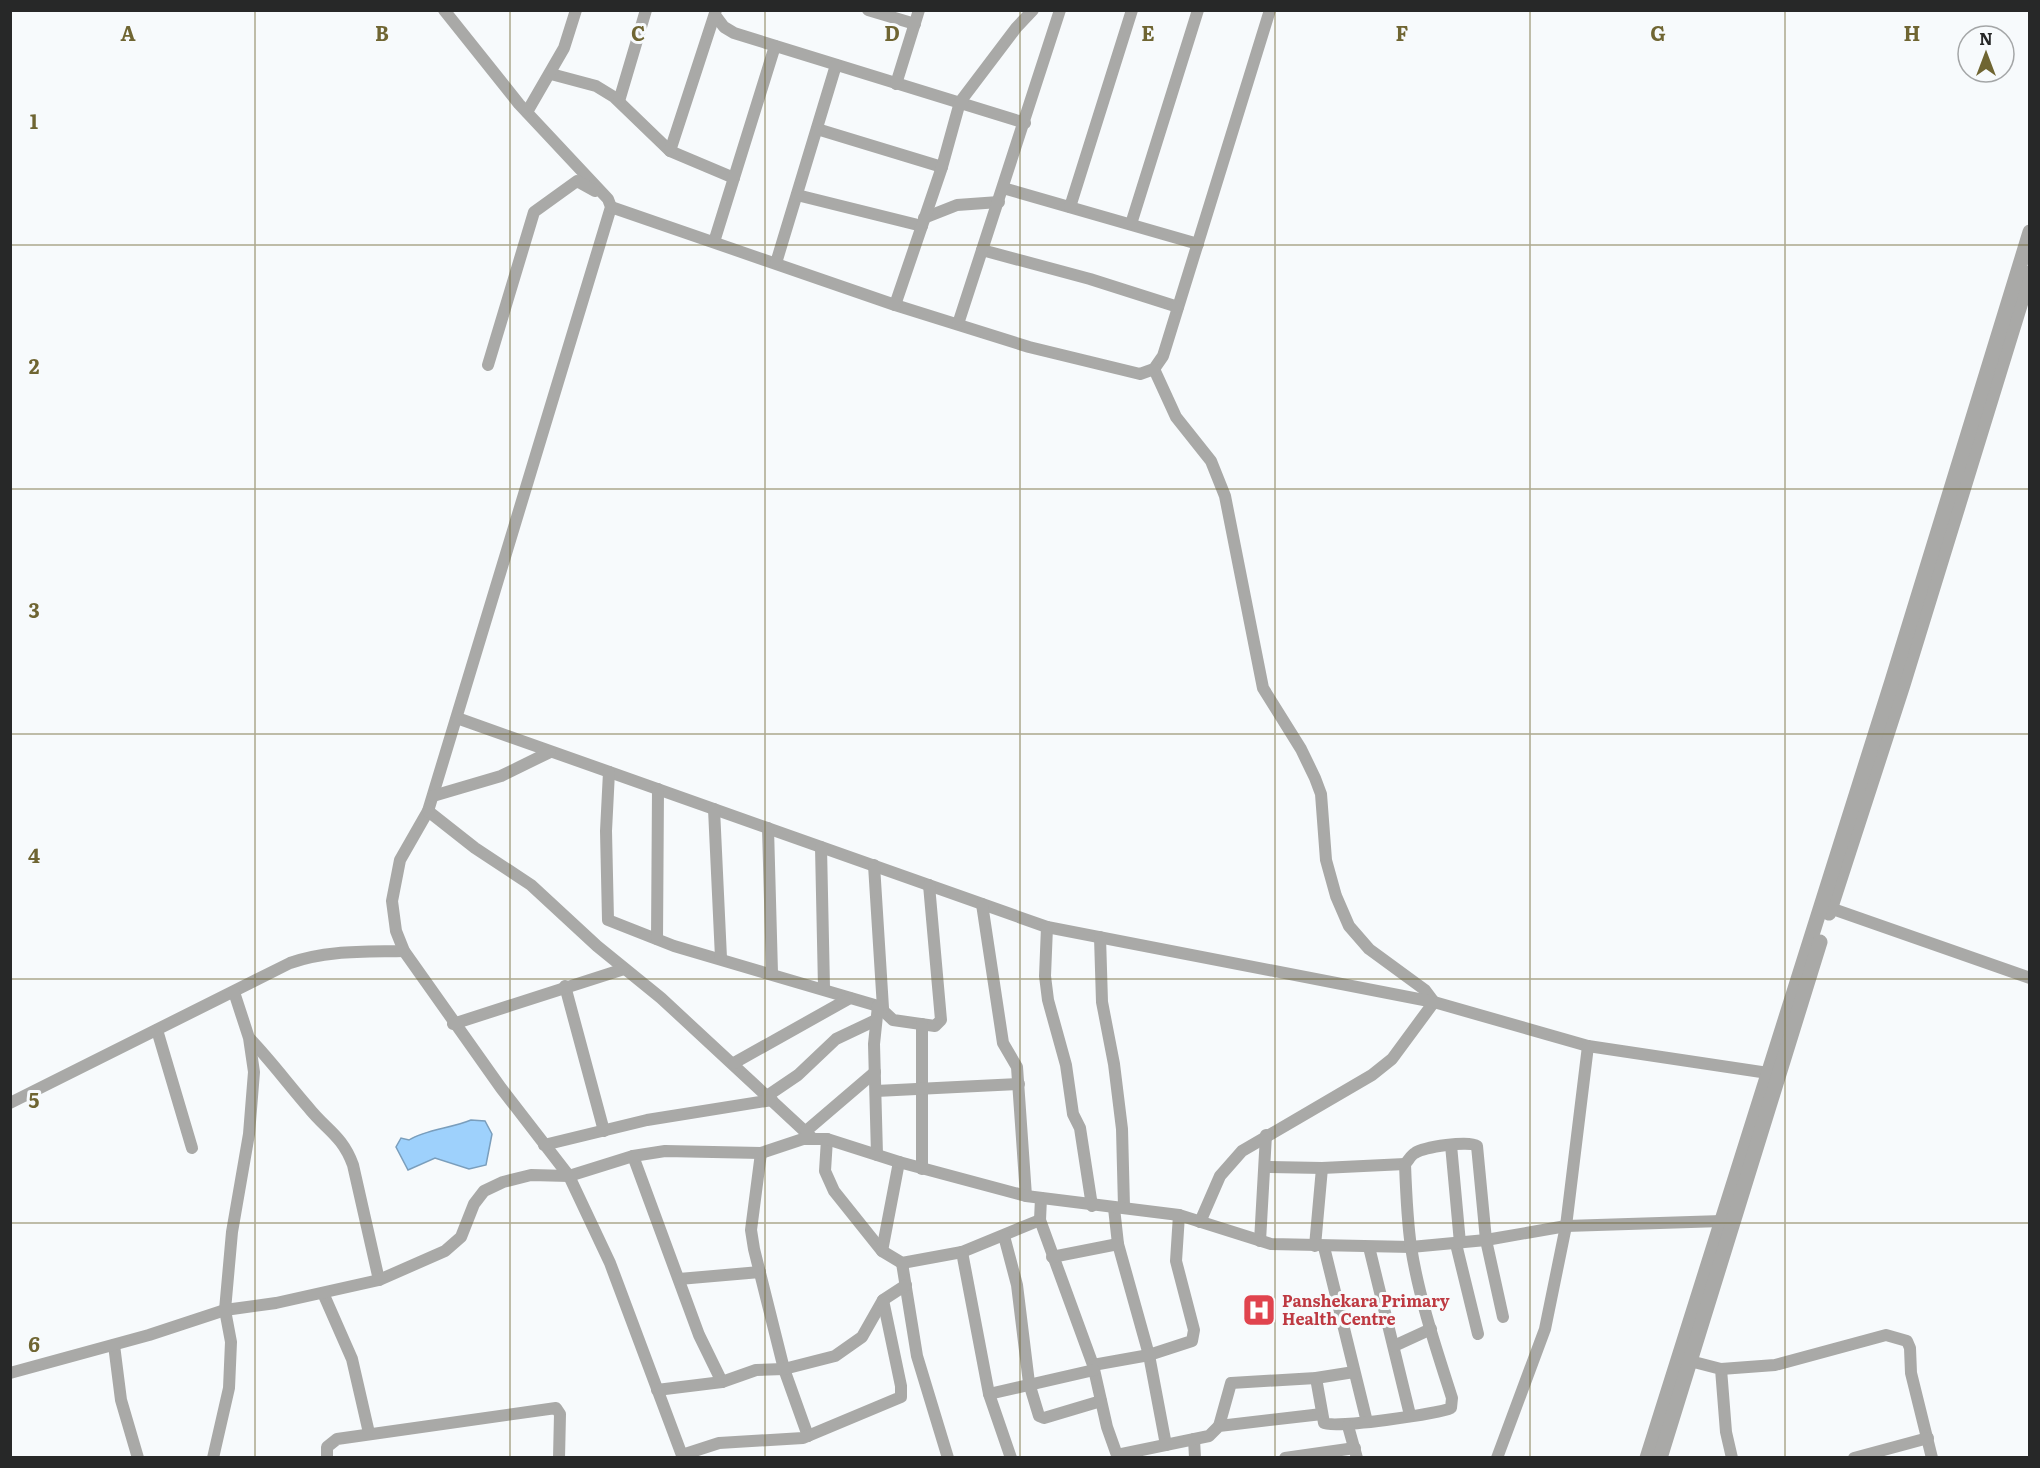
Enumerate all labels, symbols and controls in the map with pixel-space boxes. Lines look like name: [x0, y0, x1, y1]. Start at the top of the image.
text: A: [120, 17, 136, 47]
text: B: [375, 17, 389, 47]
text: C: [631, 17, 645, 47]
text: D: [884, 17, 900, 47]
text: E: [1141, 17, 1155, 47]
text: F: [1396, 17, 1409, 47]
text: G: [1650, 17, 1666, 47]
text: H: [1904, 17, 1920, 47]
north arrow: [1956, 24, 2016, 84]
text: N: [1979, 26, 1993, 50]
text: 1: [30, 105, 38, 135]
text: 2: [29, 350, 40, 380]
text: 3: [28, 594, 40, 624]
text: 4: [28, 839, 40, 869]
text: 5: [29, 1084, 40, 1114]
place label: Panshekara Primary Health Centre: [1282, 1288, 1450, 1330]
hospital icon: Panshekara Primary Health Centre: [1241, 1292, 1277, 1328]
text: 6: [28, 1328, 40, 1358]

